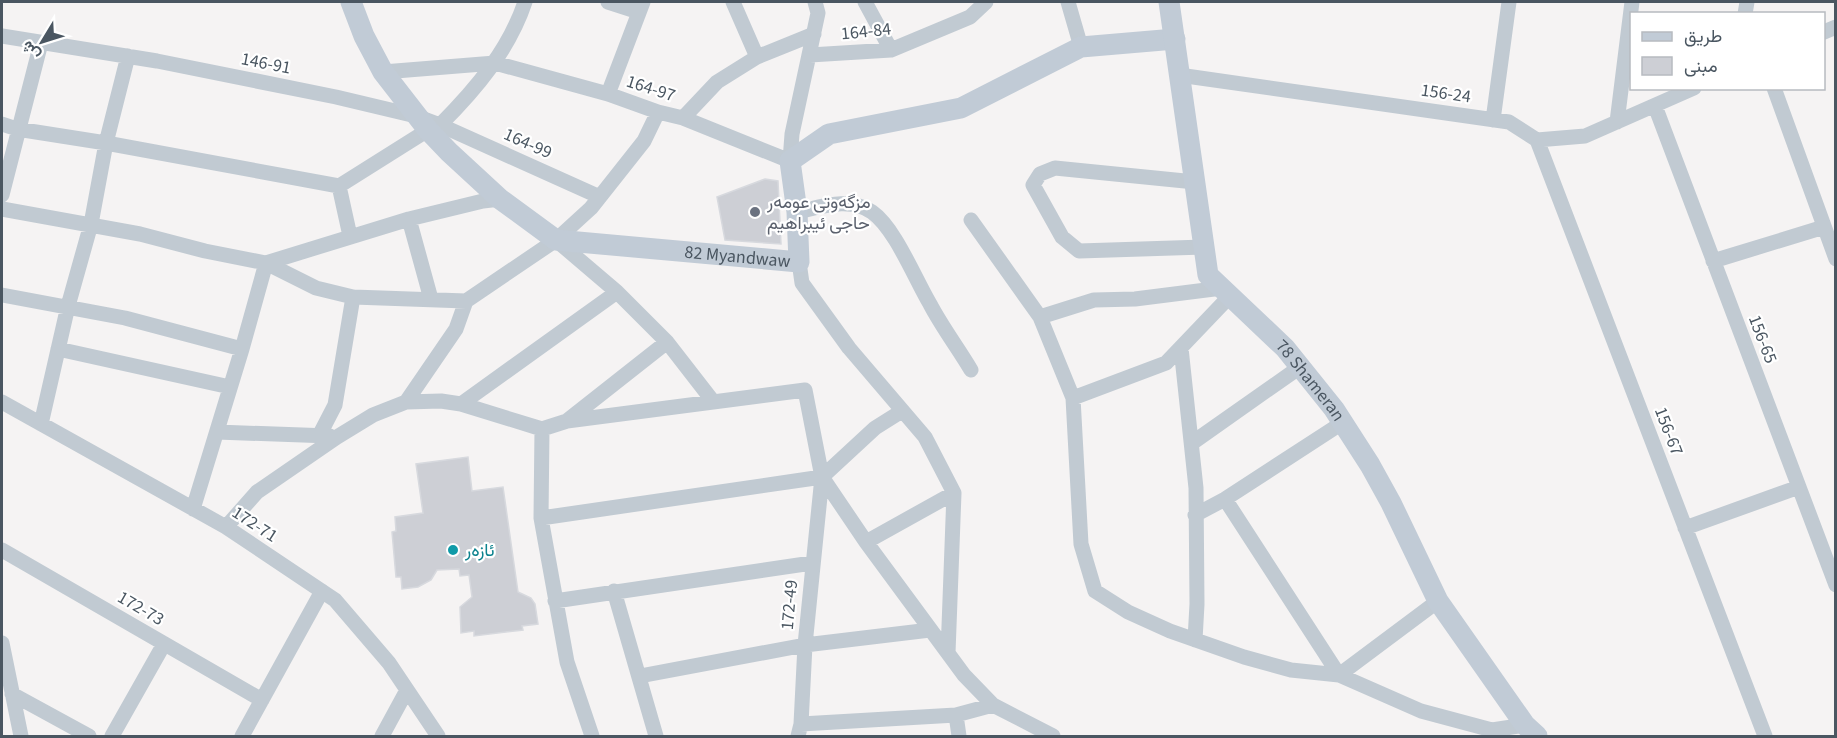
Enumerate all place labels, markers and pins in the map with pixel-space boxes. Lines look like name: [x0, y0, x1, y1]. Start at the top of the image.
place label: مزگەوتی عومەر حاجی ئیبراهیم: [766, 190, 871, 236]
marker: مزگەوتی عومەر حاجی ئیبراهیم: [748, 205, 762, 219]
place label: ئازەر: [464, 538, 495, 563]
marker: ئازەر: [446, 543, 460, 557]

